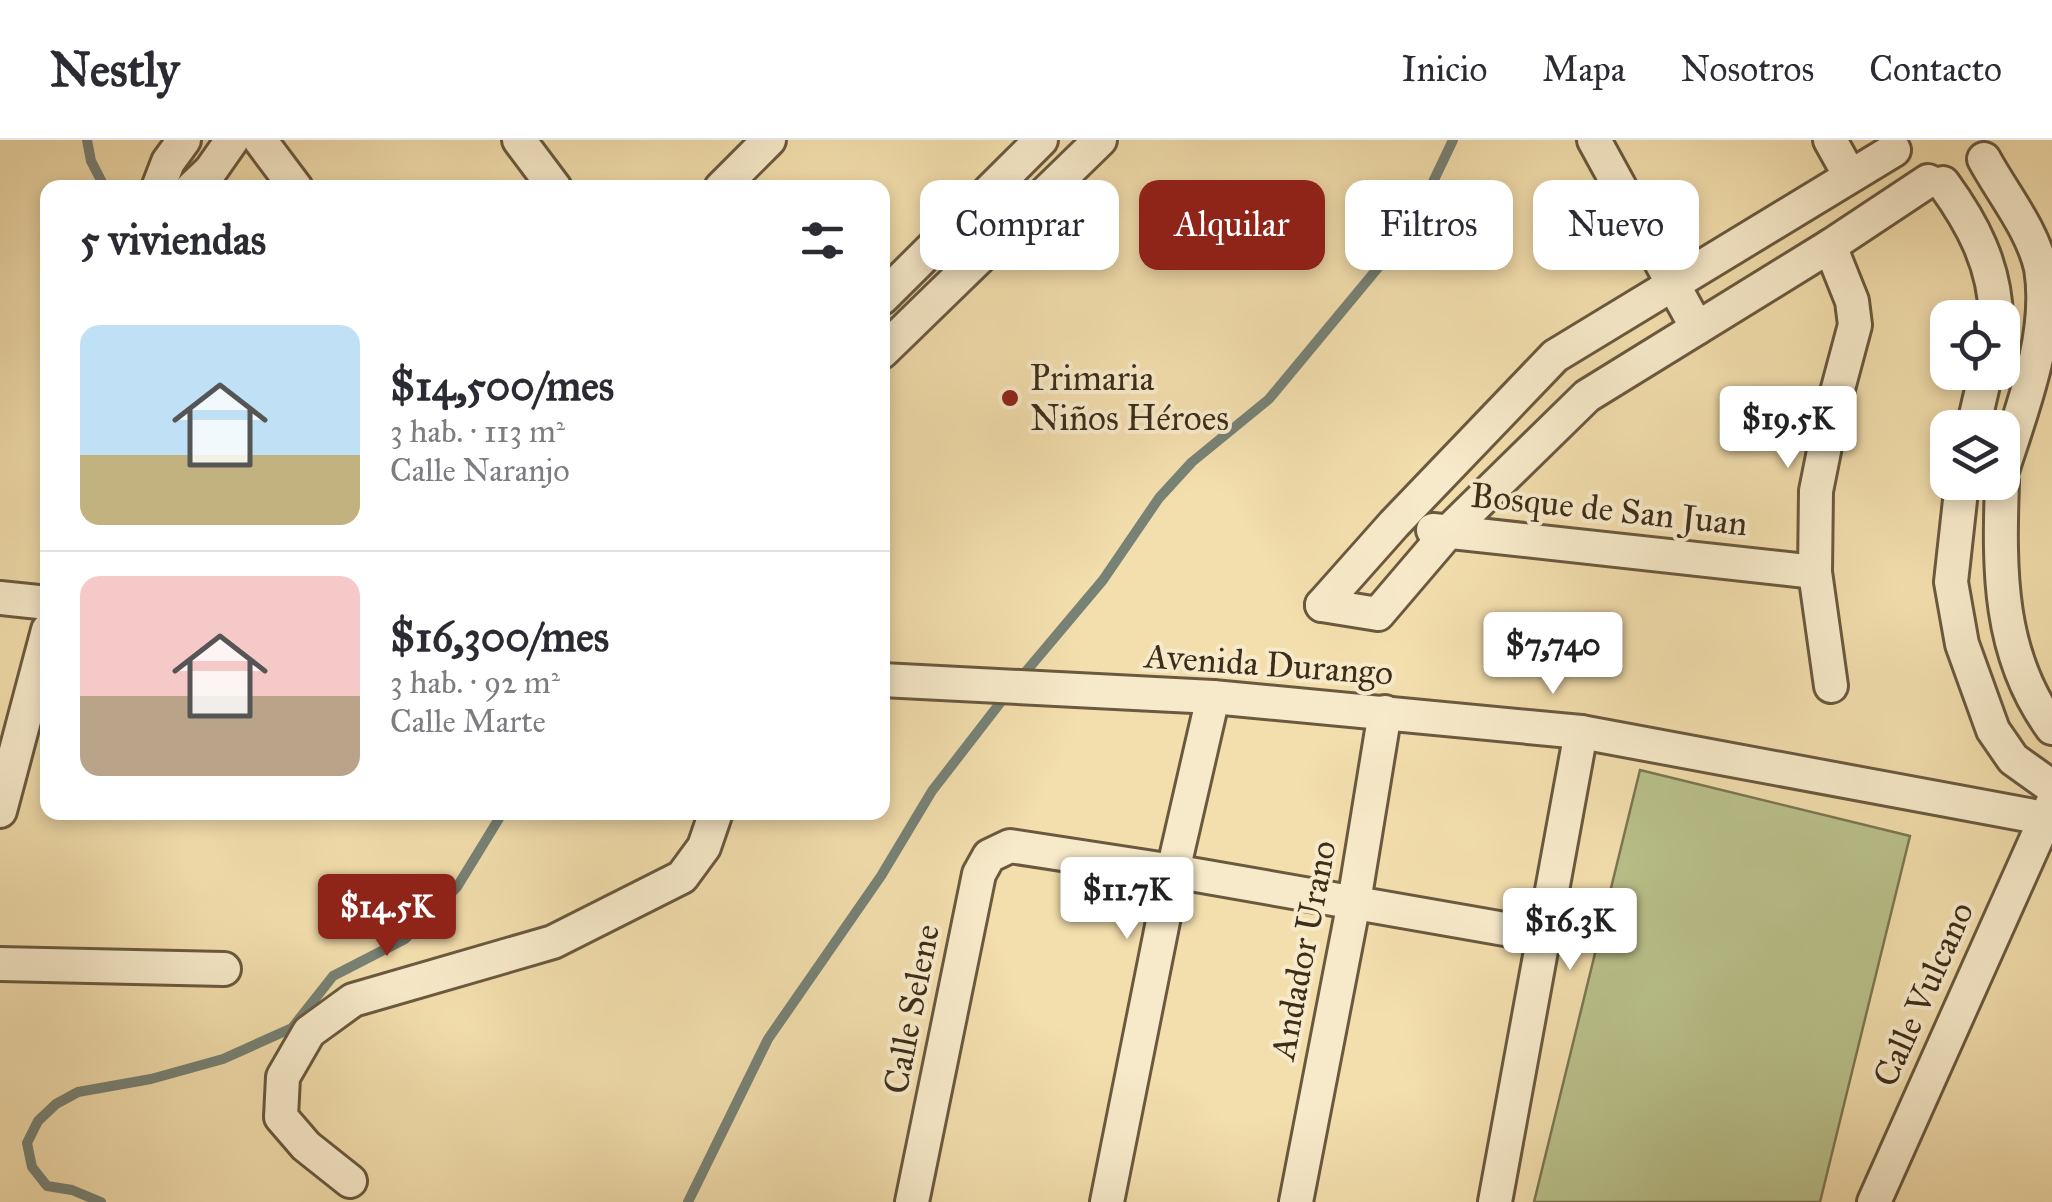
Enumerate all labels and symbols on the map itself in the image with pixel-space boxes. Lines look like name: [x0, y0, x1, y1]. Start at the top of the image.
place label: Primaria Niños Héroes: [1030, 357, 1229, 440]
pin: $19.5K: [1707, 386, 1869, 471]
marker: Primaria Niños Héroes: [999, 387, 1021, 409]
street label: Bosque de San Juan: [1468, 474, 1750, 545]
pin: $7,740: [1472, 612, 1634, 697]
street label: Avenida Durango: [1141, 634, 1395, 695]
street label: Andador Urano: [1261, 837, 1346, 1065]
pin: $11.7K: [1046, 857, 1208, 942]
pin: $14.5K: [306, 874, 468, 959]
pin: $16.3K: [1489, 888, 1651, 973]
street label: Calle Vulcano: [1864, 895, 1983, 1093]
street label: Calle Selene: [874, 921, 949, 1097]

